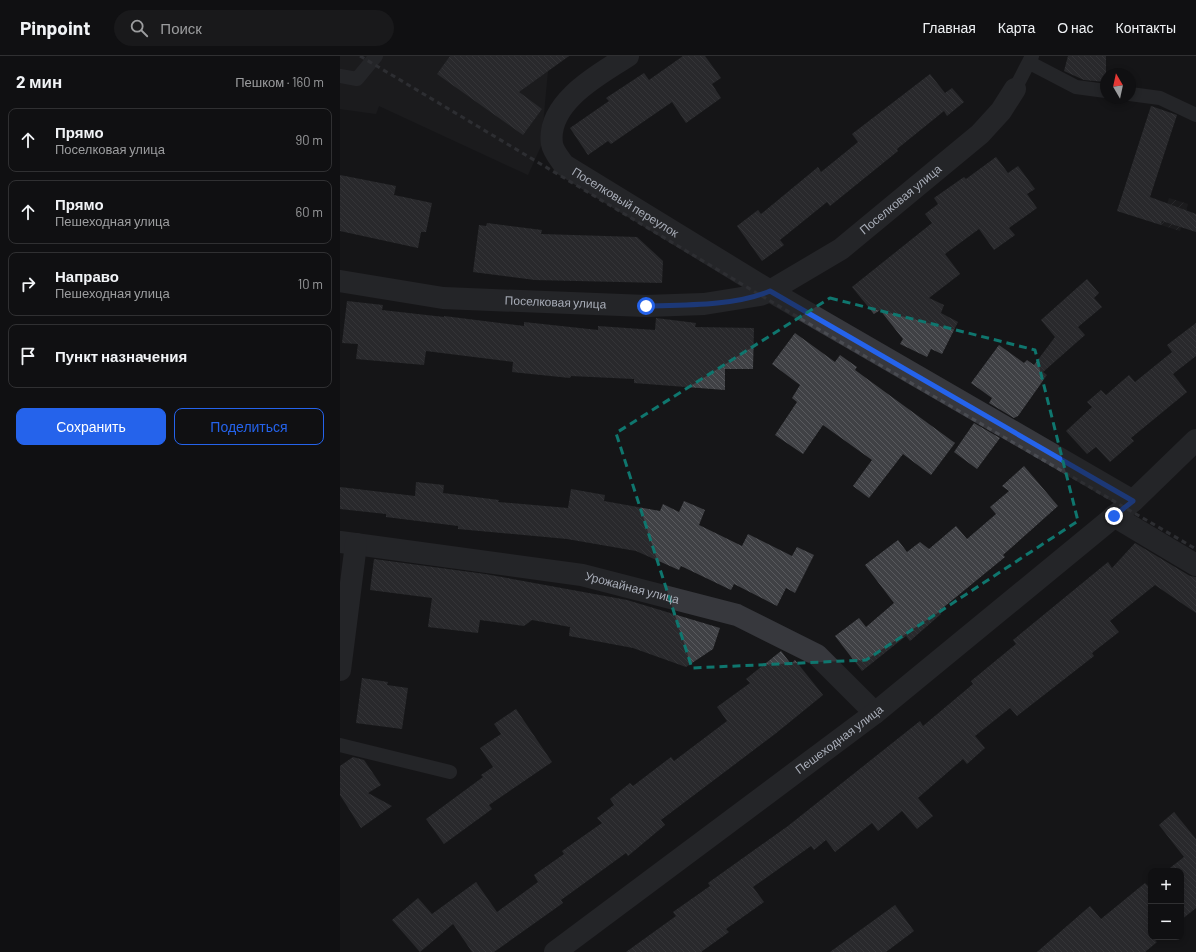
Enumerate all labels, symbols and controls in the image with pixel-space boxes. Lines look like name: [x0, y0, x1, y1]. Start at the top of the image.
search box: [114, 10, 394, 46]
text: Pinpoint: [20, 16, 90, 39]
icon: search: [128, 17, 150, 39]
text: Поиск: [160, 19, 202, 37]
text: Главная: [923, 19, 976, 36]
text: Карта: [998, 19, 1035, 36]
text: О нас: [1057, 19, 1094, 36]
text: Контакты: [1116, 19, 1176, 36]
north arrow: [1100, 68, 1136, 104]
text: 2 мин: [16, 71, 62, 91]
text: Пешком · 160 m: [235, 74, 324, 90]
text: Прямо: [55, 123, 104, 141]
icon: ahead: [17, 129, 39, 151]
text: 90 m: [296, 132, 323, 148]
text: Поселковая улица: [55, 141, 165, 157]
street label: Поселковая улица: [856, 161, 944, 237]
street label: Поселковый переулок: [570, 164, 682, 240]
text: Прямо: [55, 195, 104, 213]
icon: ahead: [17, 201, 39, 223]
text: 60 m: [296, 204, 323, 220]
text: Пешеходная улица: [55, 213, 170, 229]
text: Направо: [55, 267, 119, 285]
icon: right: [17, 273, 39, 295]
text: 10 m: [298, 276, 323, 292]
text: Пешеходная улица: [55, 285, 170, 301]
street label: Поселковая улица: [505, 292, 607, 311]
route start: [637, 297, 655, 315]
icon: arrive: [17, 345, 39, 367]
text: Пункт назначения: [55, 347, 187, 365]
button: Сохранить: [16, 408, 166, 445]
button: Поделиться: [174, 408, 324, 445]
route end: [1105, 507, 1123, 525]
street label: Урожайная улица: [584, 568, 681, 606]
street label: Пешеходная улица: [792, 701, 886, 776]
map controls: [1148, 868, 1184, 940]
button: +: [1148, 868, 1184, 904]
button: −: [1148, 904, 1184, 940]

